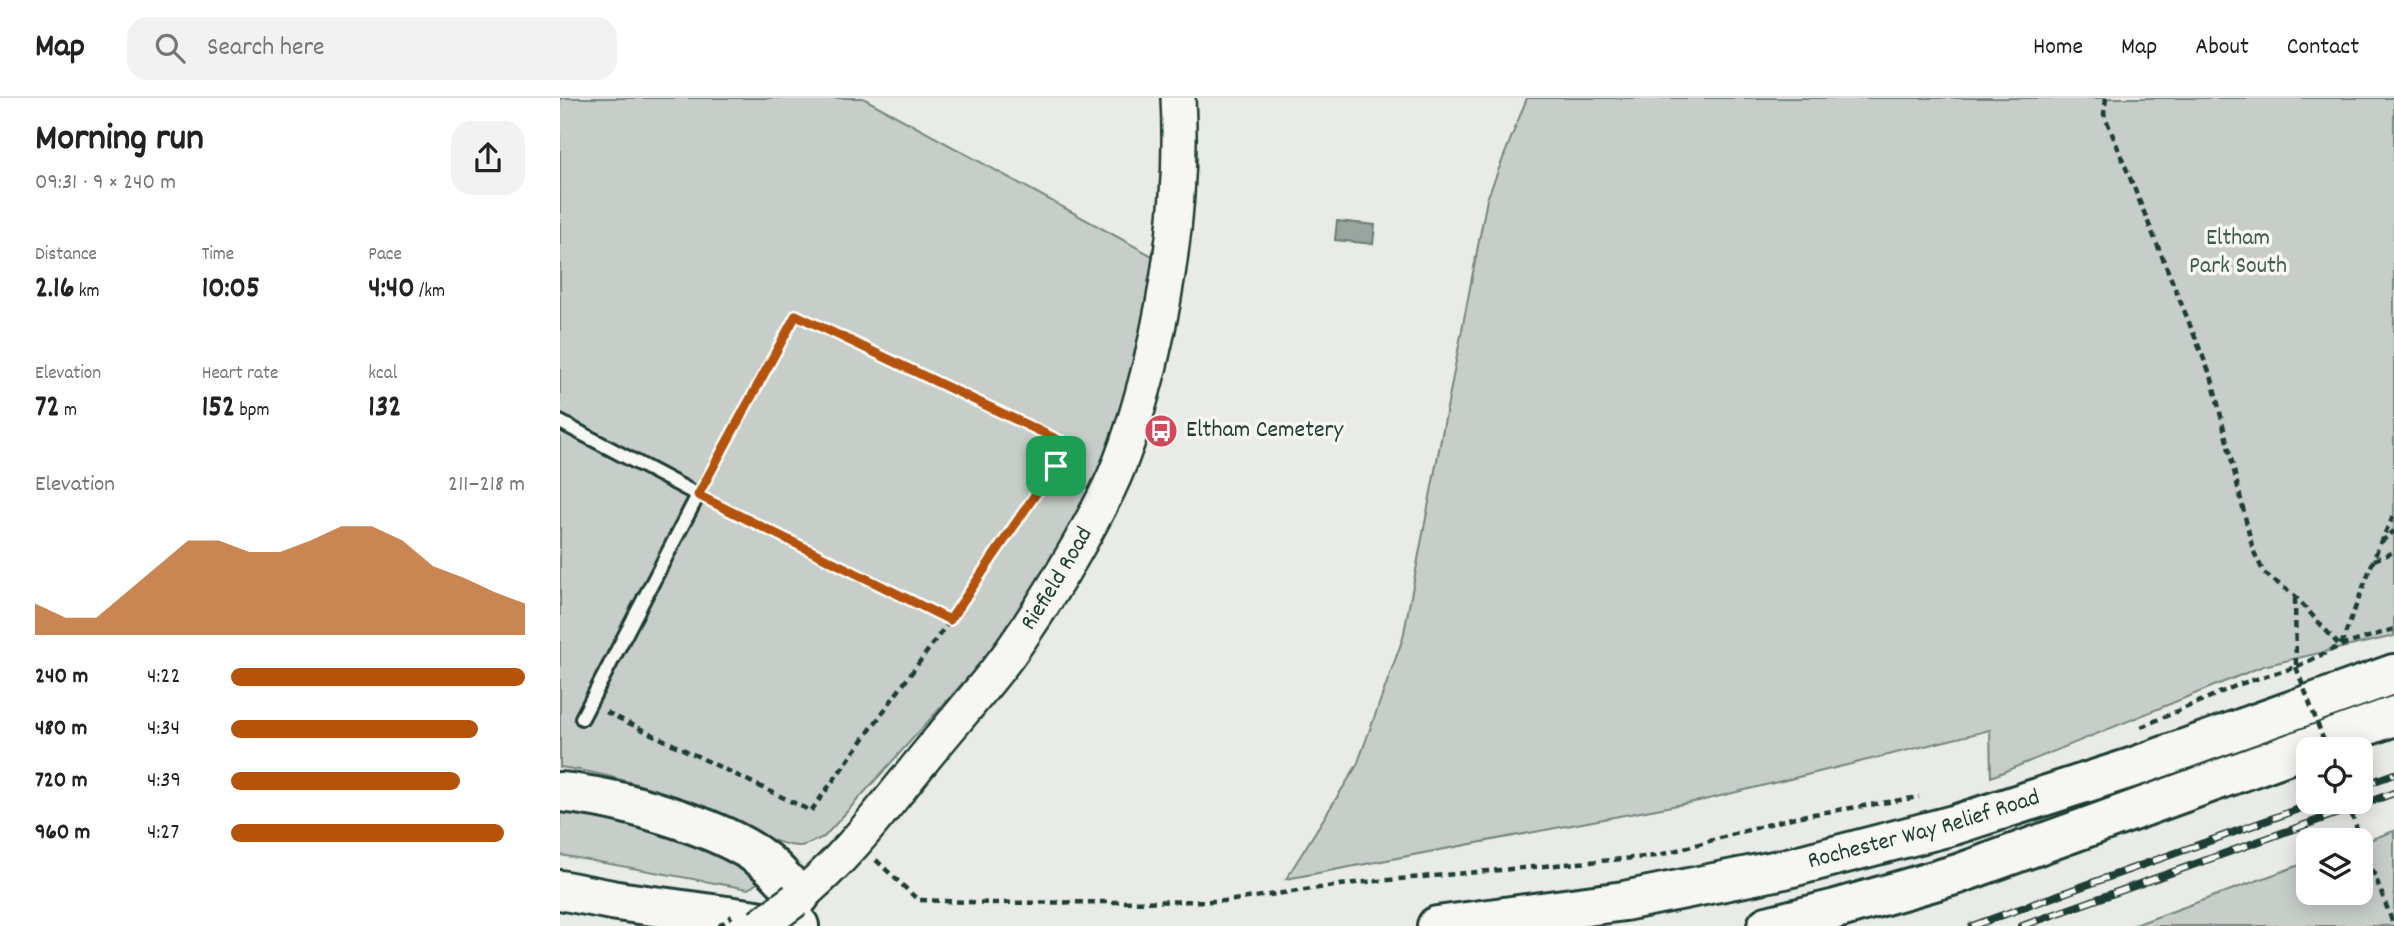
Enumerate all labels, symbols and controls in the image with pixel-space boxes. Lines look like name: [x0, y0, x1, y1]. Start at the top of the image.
search box: [127, 17, 617, 80]
text: Map: [35, 25, 85, 72]
icon: search: [151, 29, 189, 67]
text: Search here: [207, 30, 325, 67]
text: Home: [2033, 31, 2083, 65]
text: Map: [2121, 31, 2157, 65]
text: About: [2195, 31, 2249, 65]
text: Contact: [2287, 31, 2359, 65]
text: Morning run: [35, 113, 204, 168]
button: share: [451, 121, 525, 195]
text: 09:31 · 9 × 240 m: [35, 167, 176, 200]
park label: Eltham Park South: [2189, 222, 2287, 284]
text: Distance: [35, 242, 97, 269]
text: Time: [202, 242, 234, 269]
text: Pace: [368, 242, 402, 269]
text: 2.16: [35, 269, 74, 312]
text: 10:05: [202, 269, 260, 312]
text: 4:40: [368, 269, 415, 312]
text: km: [74, 279, 100, 306]
text: /km: [415, 279, 445, 306]
text: Elevation: [35, 361, 101, 388]
text: Heart rate: [202, 361, 278, 388]
text: kcal: [368, 361, 397, 388]
text: 72: [35, 388, 60, 431]
text: 152: [202, 388, 235, 431]
text: 132: [368, 388, 401, 431]
text: m: [60, 398, 77, 425]
text: bpm: [235, 398, 270, 425]
bus stop icon: Eltham Cemetery: [1142, 412, 1180, 450]
place label: Eltham Cemetery: [1186, 414, 1344, 448]
pin: [1026, 436, 1086, 496]
icon: arrive: [1037, 447, 1075, 485]
text: Elevation: [35, 469, 115, 502]
text: 211–218 m: [448, 469, 525, 502]
street label: Riefield Road: [1013, 521, 1102, 638]
text: 240 m: [35, 661, 88, 694]
text: 4:22: [147, 661, 180, 694]
text: 480 m: [35, 713, 87, 746]
text: 4:34: [147, 713, 180, 746]
map controls: [2296, 737, 2373, 905]
button: locate: [2296, 737, 2373, 814]
text: 720 m: [35, 765, 87, 798]
text: 4:39: [147, 765, 181, 798]
street label: Rochester Way Relief Road: [1804, 781, 2044, 879]
text: 960 m: [35, 817, 90, 850]
text: 4:27: [147, 817, 179, 850]
button: layers: [2296, 828, 2373, 905]

